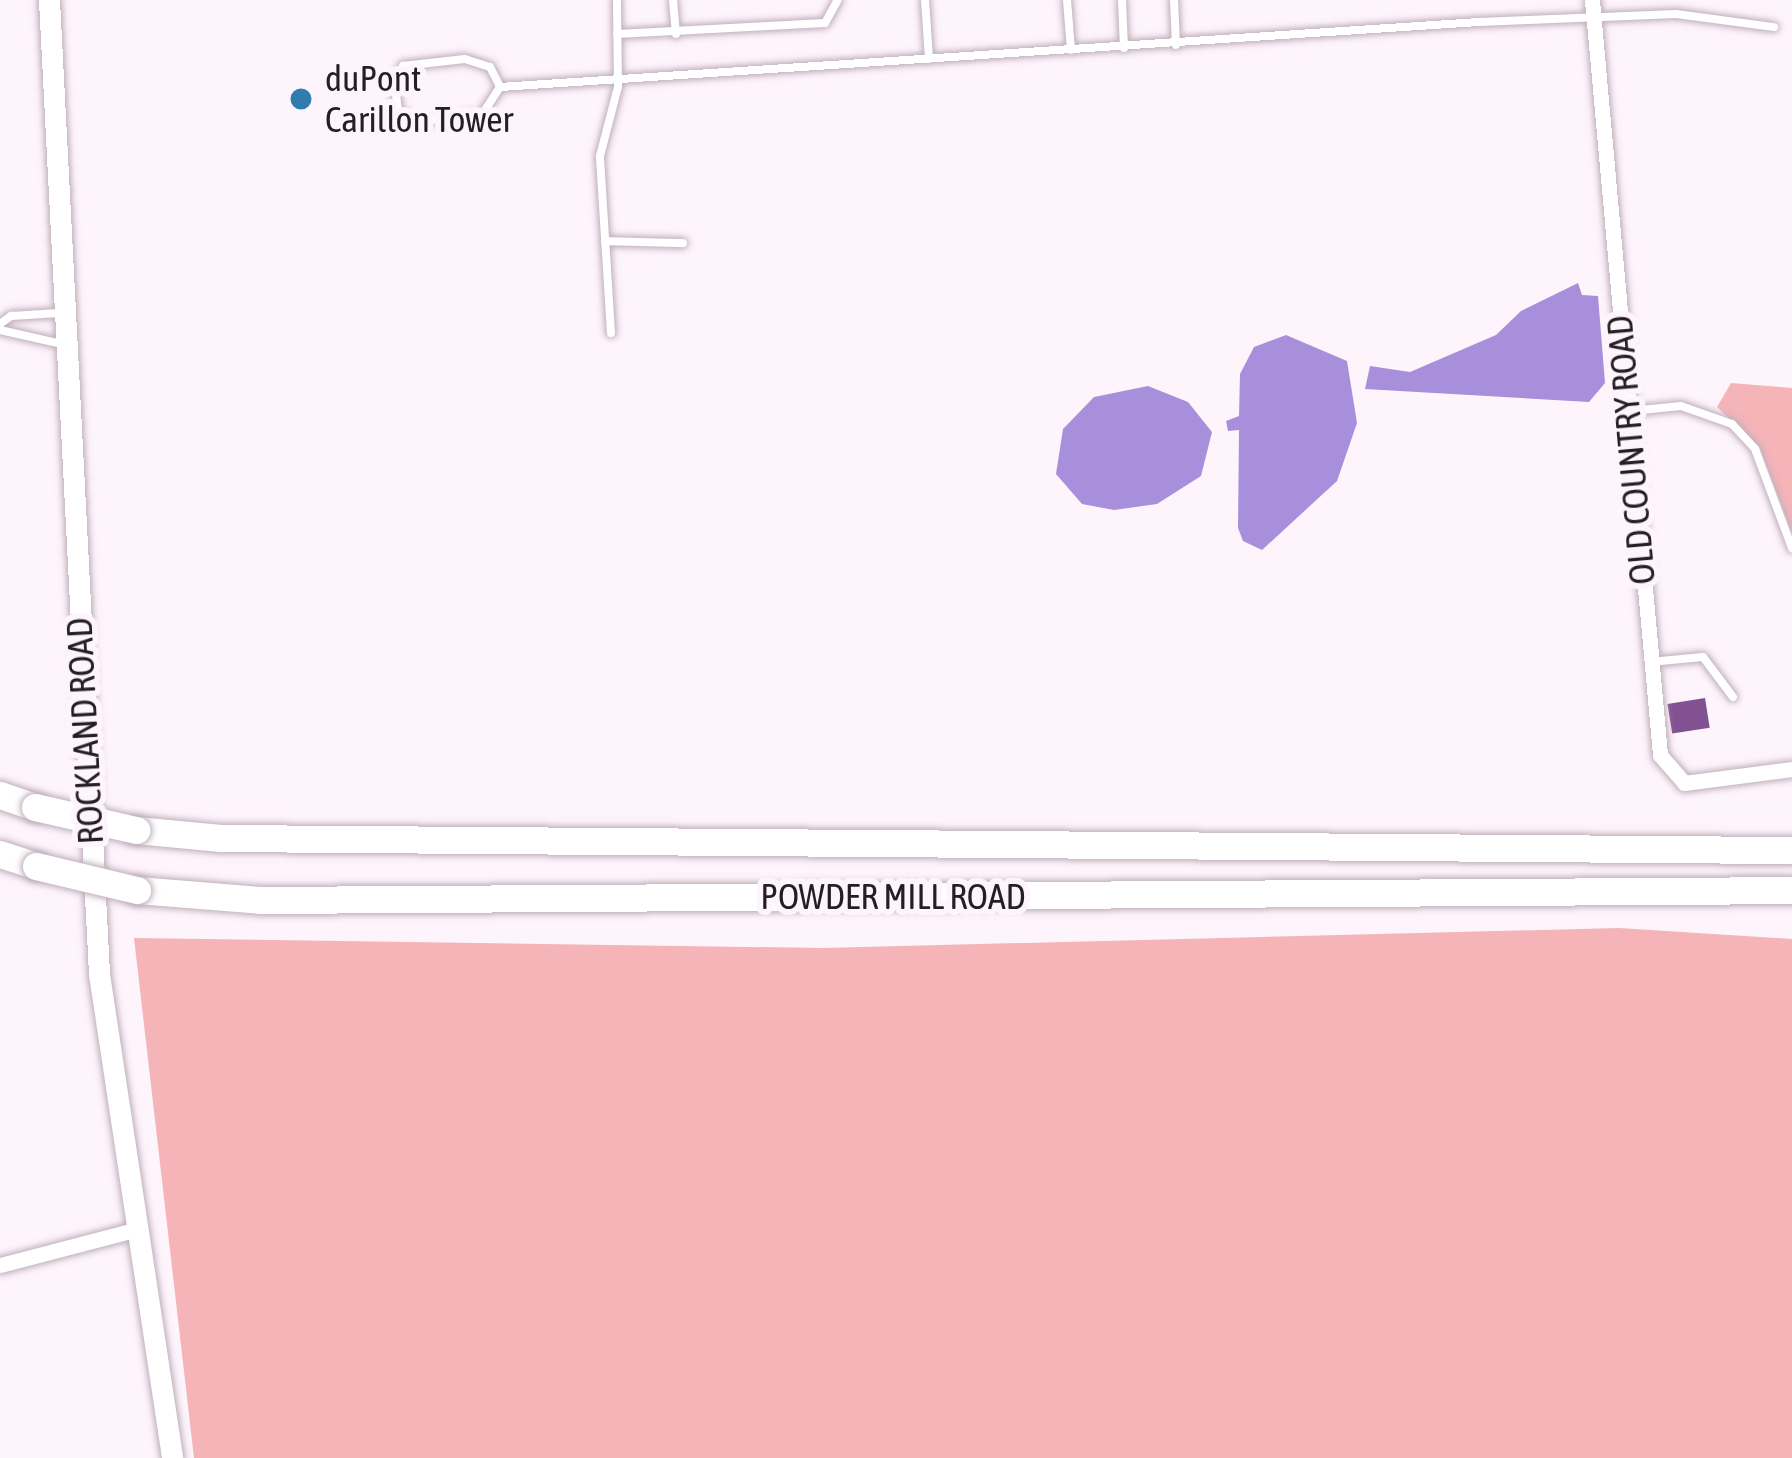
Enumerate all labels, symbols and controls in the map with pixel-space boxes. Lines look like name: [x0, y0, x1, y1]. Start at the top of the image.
place label: duPont Carillon Tower: [325, 56, 513, 141]
marker: duPont Carillon Tower: [288, 86, 314, 112]
street label: OLD COUNTRY ROAD: [1598, 314, 1664, 586]
street label: ROCKLAND ROAD: [57, 617, 113, 845]
street label: POWDER MILL ROAD: [760, 875, 1026, 919]

